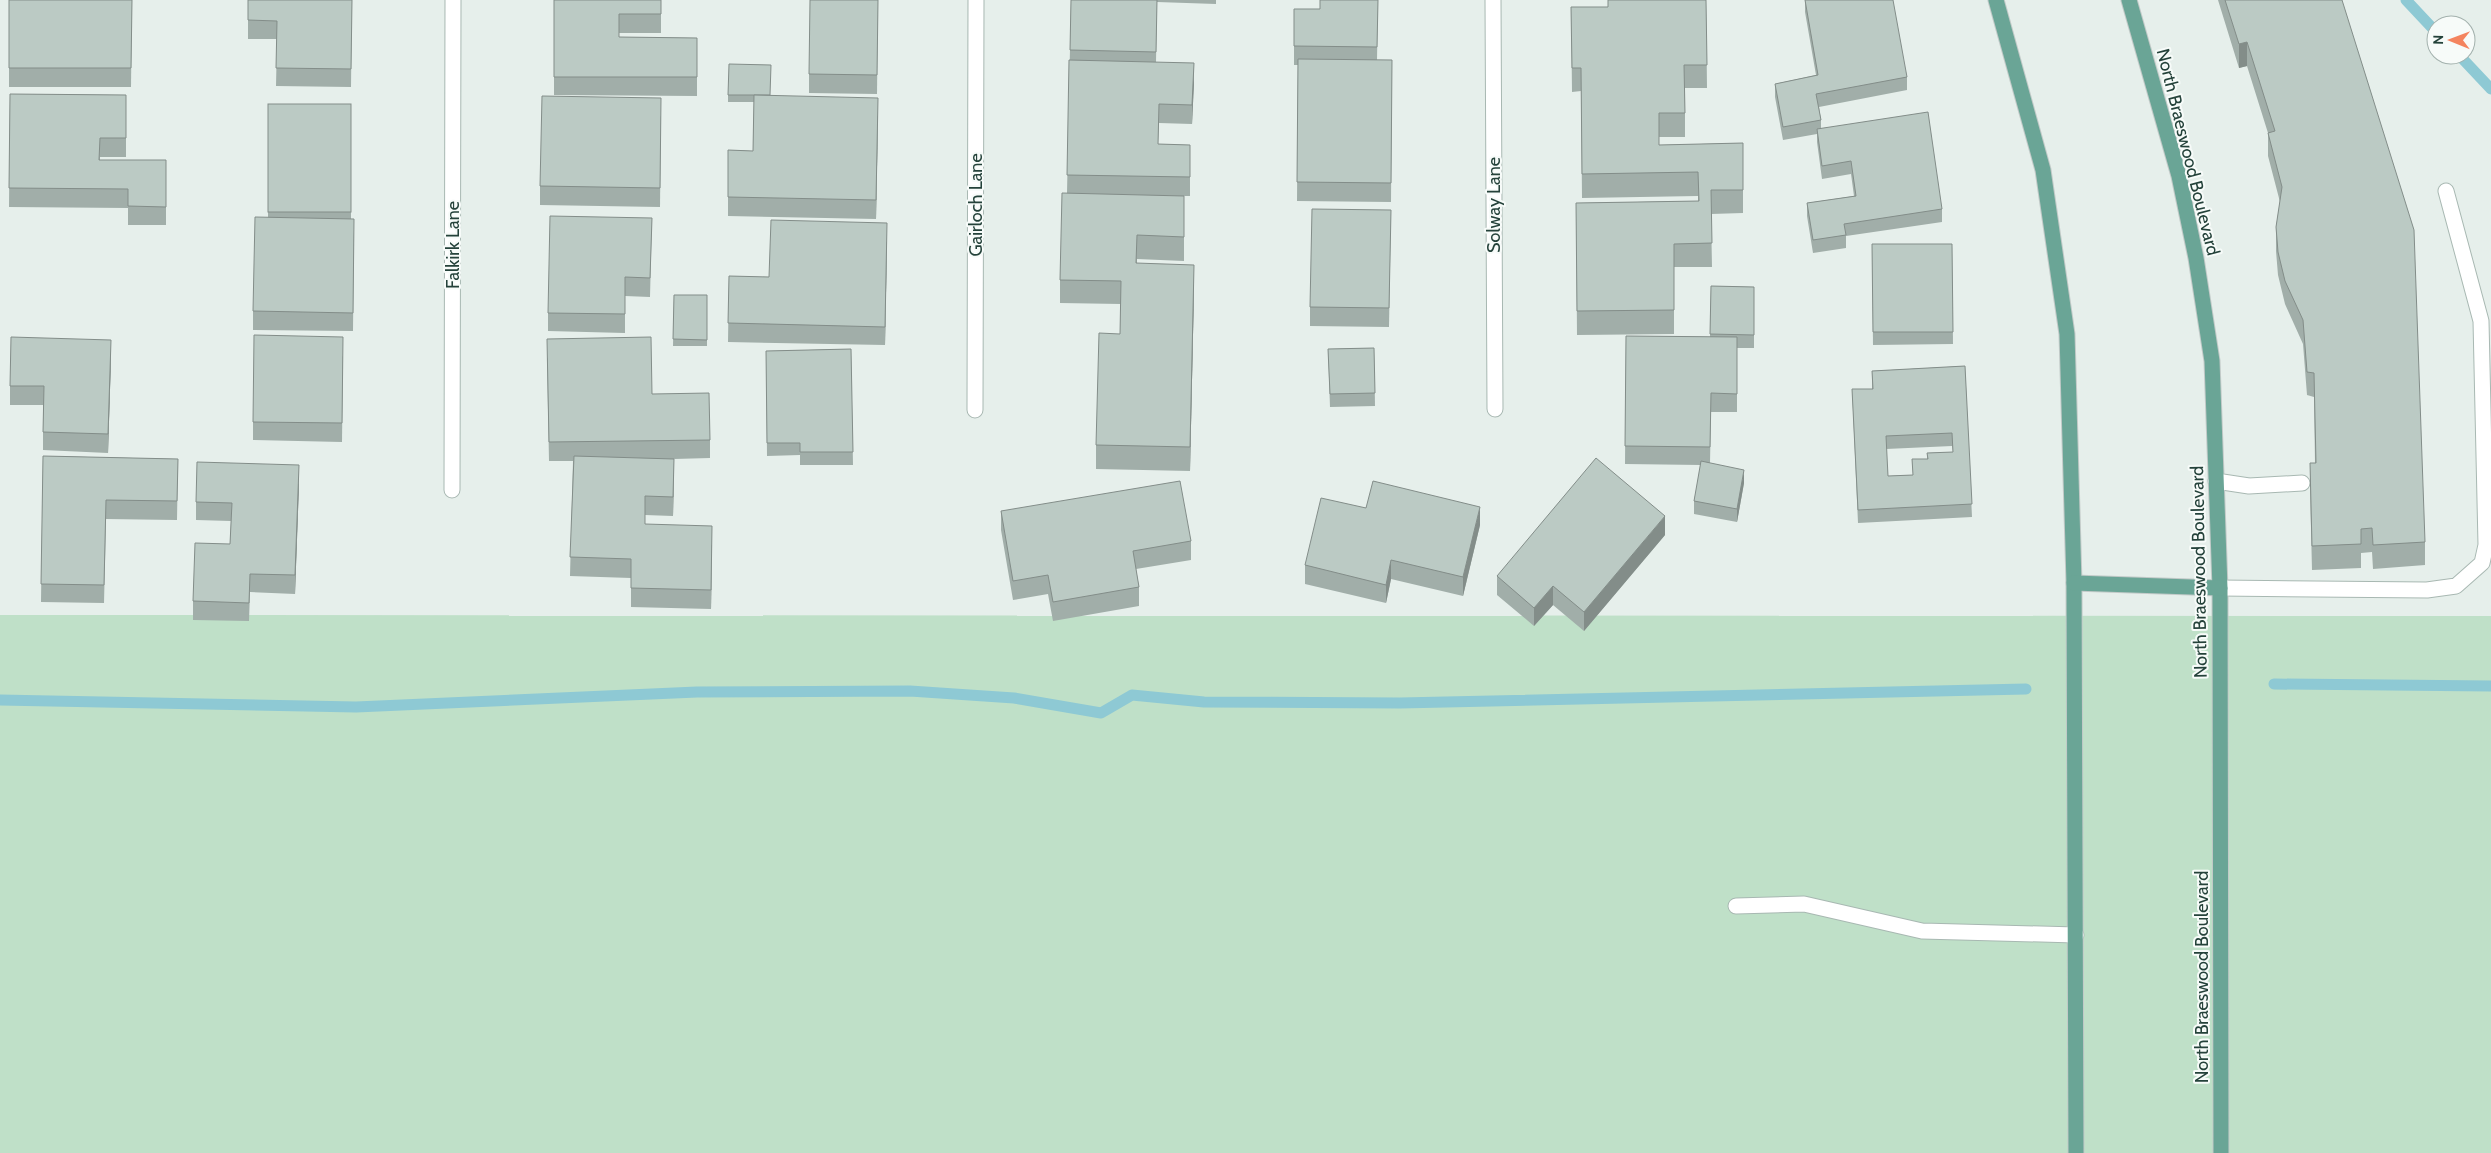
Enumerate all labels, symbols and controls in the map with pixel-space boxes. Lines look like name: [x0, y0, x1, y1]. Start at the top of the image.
north arrow: [2426, 15, 2476, 65]
text: N: [2429, 35, 2447, 45]
street label: North Braeswood Boulevard: [2152, 46, 2224, 258]
street label: Gairloch Lane: [965, 153, 987, 257]
street label: Solway Lane: [1483, 157, 1505, 253]
street label: Falkirk Lane: [442, 201, 464, 289]
street label: North Braeswood Boulevard: [2186, 466, 2212, 678]
street label: North Braeswood Boulevard: [2191, 871, 2213, 1083]

